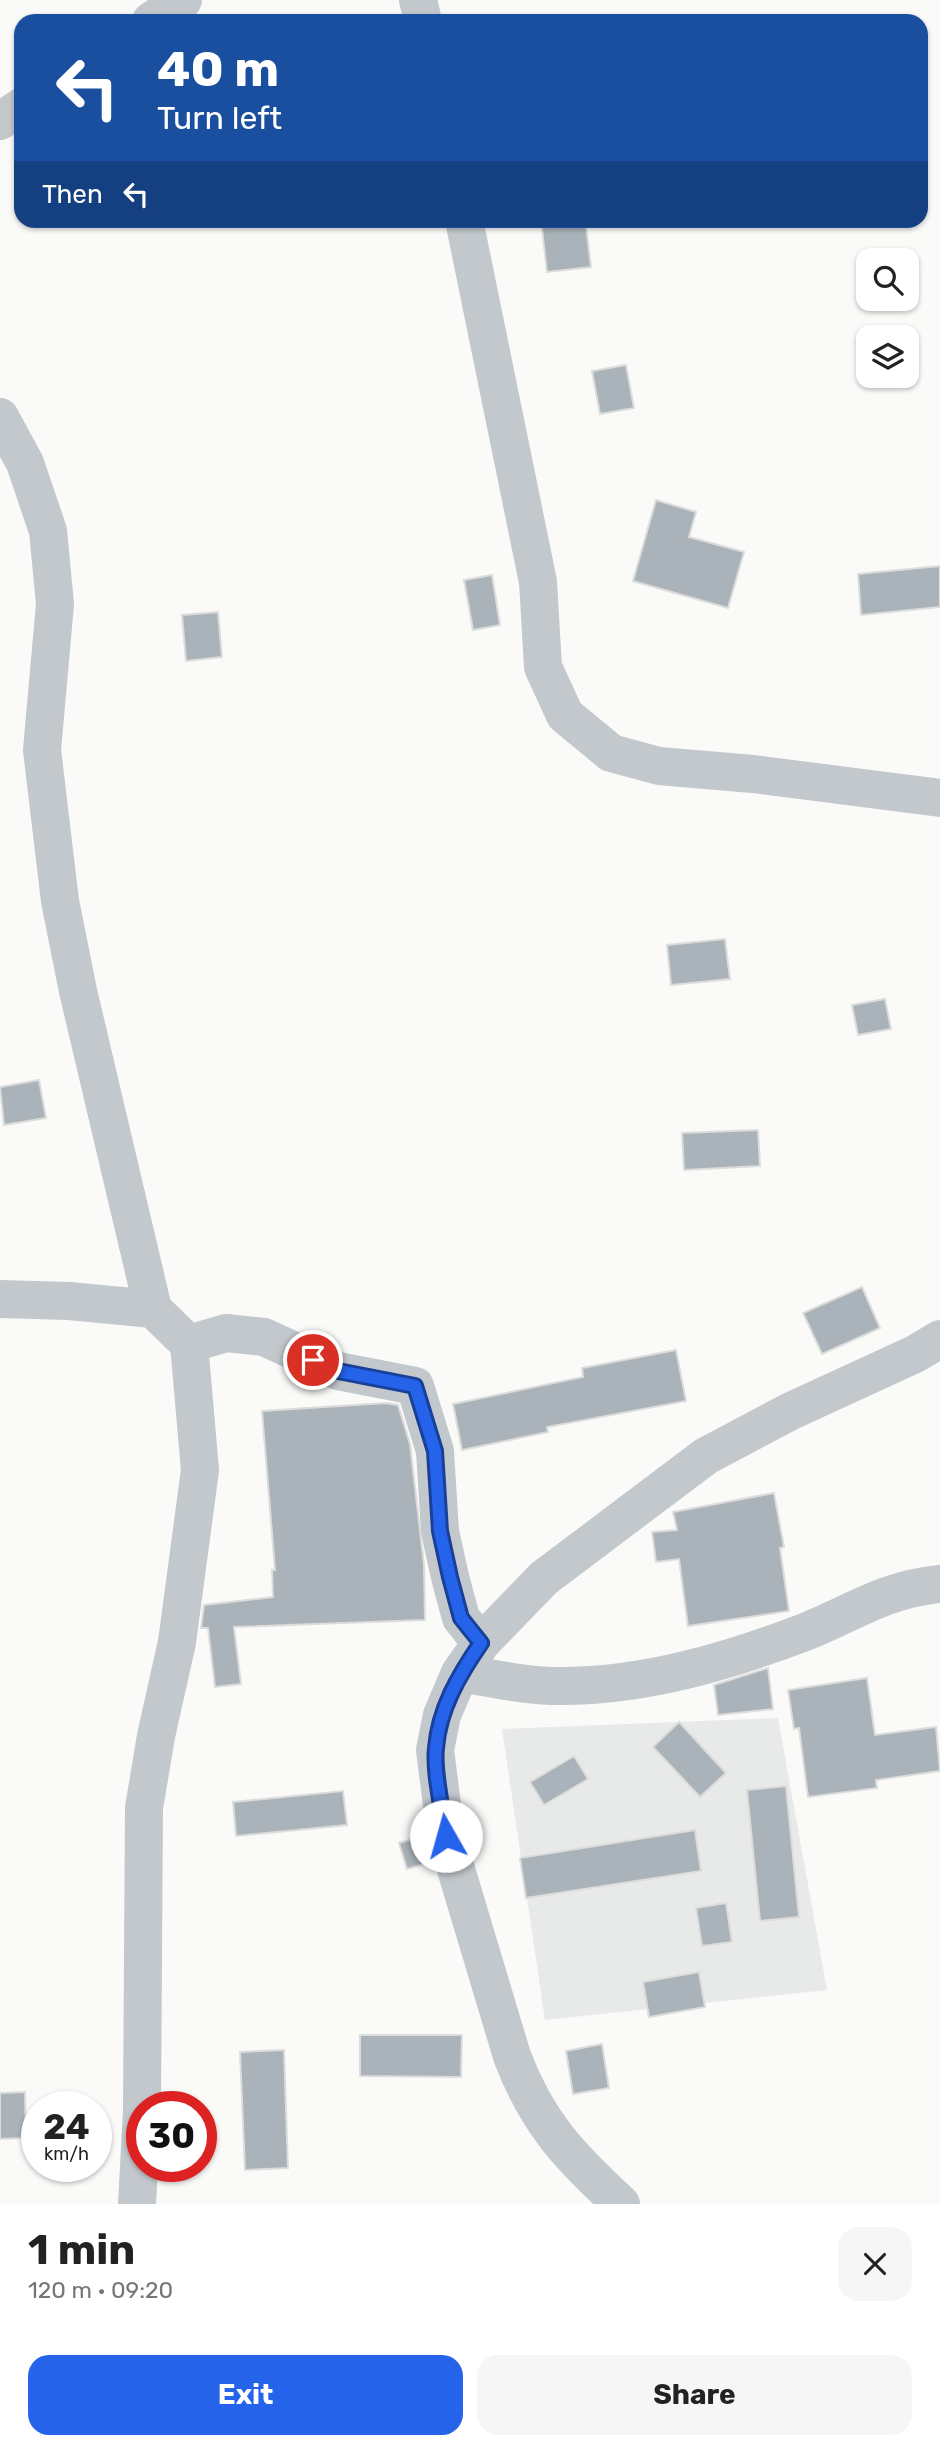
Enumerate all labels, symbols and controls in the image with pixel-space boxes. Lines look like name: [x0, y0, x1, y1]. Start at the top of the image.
text: 40 m: [157, 40, 279, 98]
icon: left: [42, 42, 133, 133]
text: Turn left: [157, 99, 282, 137]
icon: left: [117, 175, 155, 213]
text: Then: [42, 179, 103, 210]
map controls: [856, 248, 919, 388]
button: search: [856, 248, 919, 311]
button: layers: [856, 325, 919, 388]
pin: [283, 1330, 343, 1390]
icon: arrive: [294, 1341, 332, 1379]
position arrow: [409, 1799, 483, 1873]
speed limit sign: 30: [126, 2091, 217, 2182]
text: 24: [43, 2106, 90, 2148]
text: km/h: [44, 2143, 89, 2165]
text: 1 min: [28, 2225, 135, 2275]
button: close: [838, 2227, 912, 2301]
text: 120 m · 09:20: [28, 2276, 173, 2304]
button: Exit: [28, 2355, 463, 2435]
button: Share: [477, 2355, 912, 2435]

